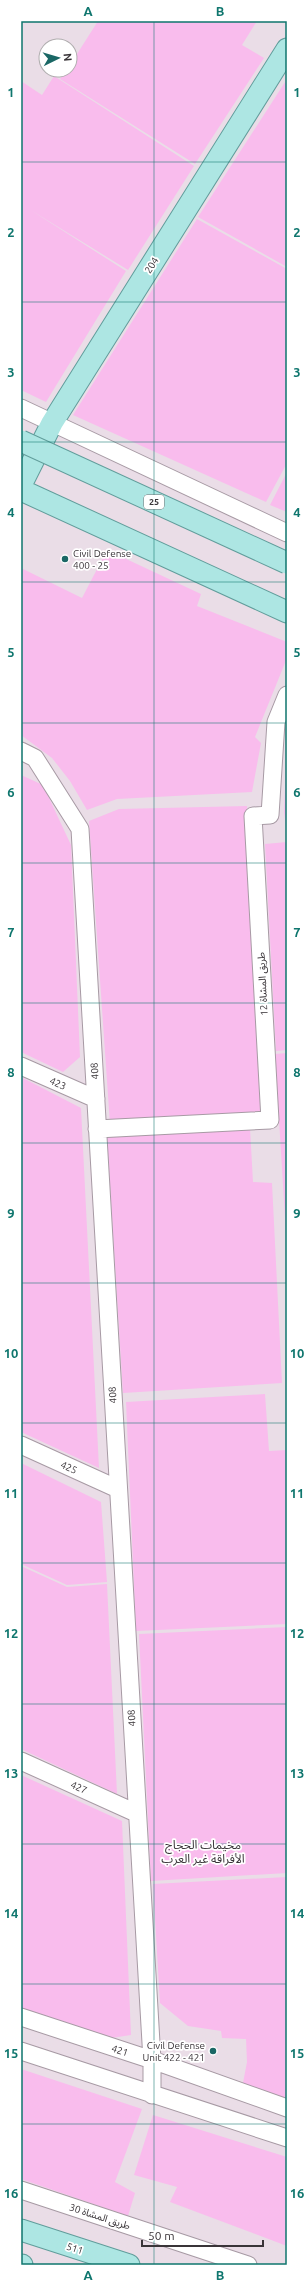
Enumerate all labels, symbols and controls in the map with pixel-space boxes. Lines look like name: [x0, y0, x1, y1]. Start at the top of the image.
text: A: [83, 4, 93, 18]
text: B: [216, 4, 225, 18]
north arrow: [38, 38, 78, 78]
text: N: [62, 53, 74, 62]
text: 1: [7, 85, 15, 99]
text: 1: [293, 85, 301, 99]
text: 2: [7, 225, 15, 239]
text: 2: [293, 225, 301, 239]
street label: 204: [142, 255, 161, 275]
text: 3: [7, 365, 15, 379]
text: 3: [293, 365, 301, 379]
road number: 25: [144, 495, 164, 509]
text: 4: [7, 505, 15, 519]
text: 4: [293, 505, 301, 519]
place label: Civil Defense 400 - 25: [73, 548, 131, 571]
marker: Civil Defense 400 - 25: [60, 554, 70, 564]
text: 5: [7, 645, 15, 659]
text: 5: [293, 645, 301, 659]
text: 6: [7, 785, 15, 799]
text: 6: [293, 785, 301, 799]
text: 7: [7, 925, 15, 939]
text: 7: [293, 925, 301, 939]
street label: طريق المشاة 12: [255, 952, 271, 1016]
street label: 408: [89, 1062, 100, 1080]
text: 8: [7, 1065, 15, 1079]
text: 8: [293, 1065, 301, 1079]
street label: 423: [48, 1075, 68, 1092]
text: 9: [7, 1206, 15, 1220]
text: 9: [293, 1206, 301, 1220]
text: 10: [4, 1346, 18, 1360]
text: 10: [290, 1346, 304, 1360]
street label: 408: [107, 1386, 118, 1404]
street label: 425: [59, 1459, 79, 1476]
text: 11: [4, 1486, 18, 1500]
text: 11: [290, 1486, 304, 1500]
text: 12: [4, 1626, 18, 1640]
text: 12: [290, 1626, 304, 1640]
street label: 408: [126, 1709, 137, 1727]
text: 13: [4, 1766, 18, 1780]
text: 13: [290, 1766, 304, 1780]
street label: 427: [69, 1779, 89, 1796]
district label: مخيمات الحجاج الأفراقة غير العرب: [161, 1838, 245, 1866]
text: 14: [4, 1906, 18, 1920]
text: 14: [290, 1906, 304, 1920]
place label: Civil Defense Unit 422 - 421: [143, 2040, 205, 2063]
street label: 421: [110, 2043, 130, 2058]
text: 15: [4, 2046, 18, 2060]
marker: Civil Defense Unit 422 - 421: [208, 2046, 218, 2056]
text: 15: [290, 2046, 304, 2060]
text: 16: [4, 2186, 18, 2200]
text: 16: [290, 2186, 304, 2200]
street label: طريق المشاة 30: [68, 2201, 132, 2233]
scale bar: [142, 2222, 263, 2248]
text: 50 m: [148, 2229, 175, 2242]
street label: 511: [65, 2241, 85, 2256]
text: A: [83, 2268, 93, 2282]
text: B: [216, 2268, 225, 2282]

